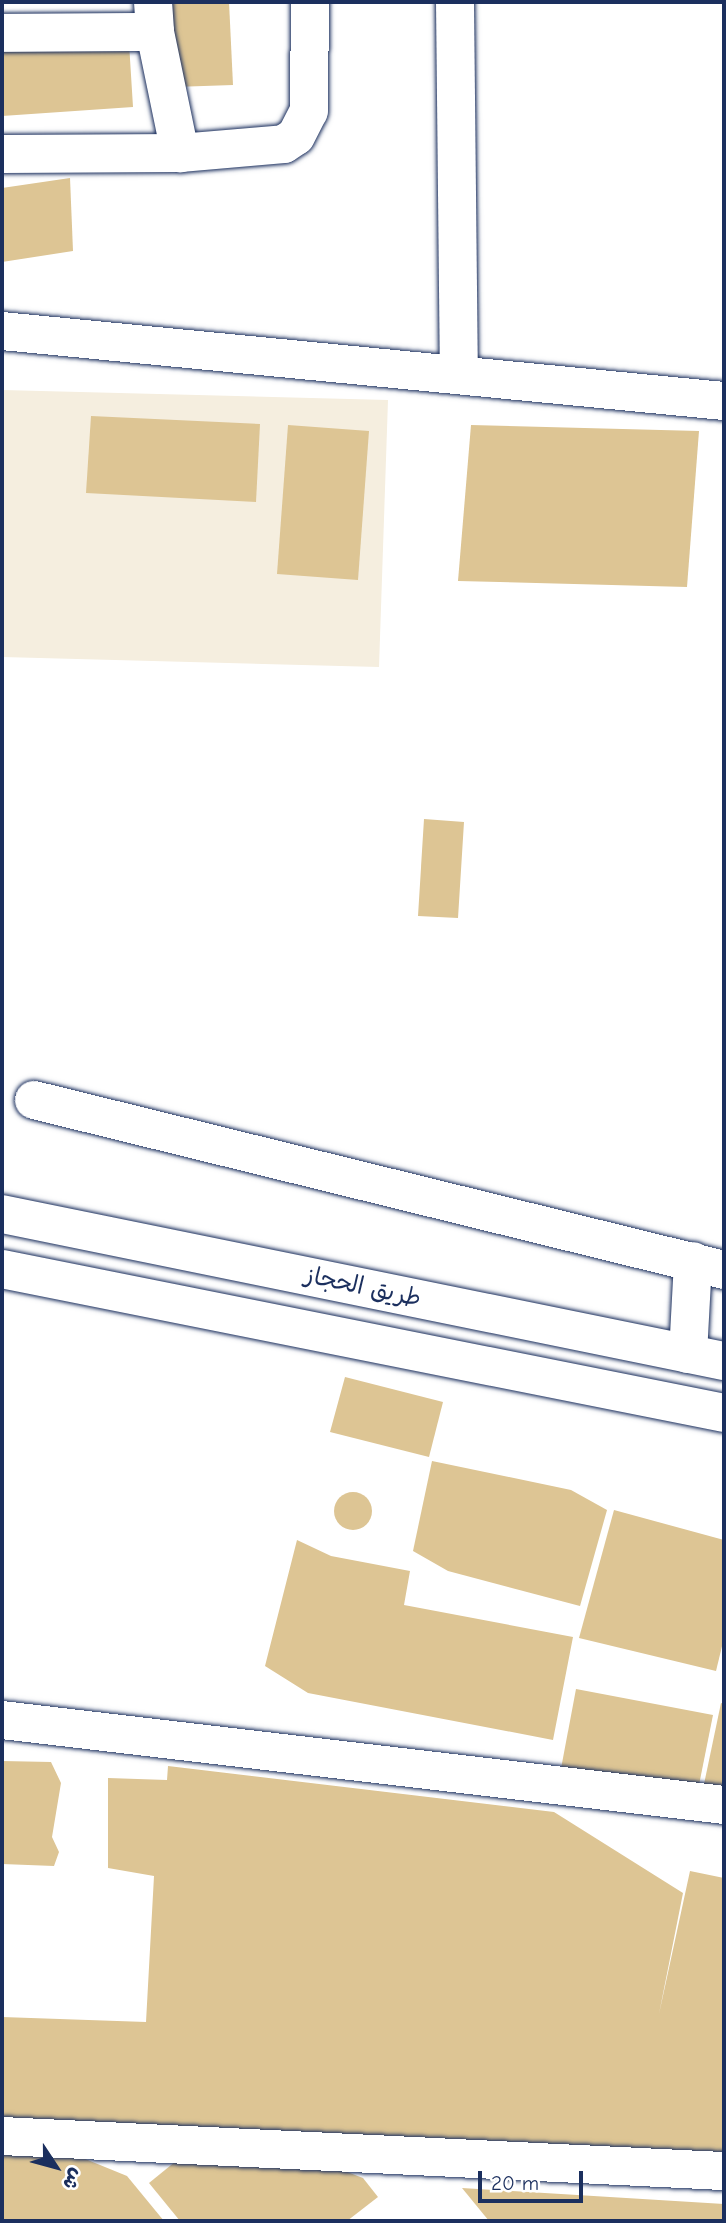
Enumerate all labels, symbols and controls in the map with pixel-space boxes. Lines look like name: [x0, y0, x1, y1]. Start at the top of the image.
street label: طريق الحجاز: [302, 1261, 424, 1313]
north arrow: [21, 2132, 91, 2202]
scale bar: [481, 2156, 586, 2200]
text: ش: [58, 2164, 88, 2194]
text: 20 m: [491, 2171, 539, 2195]

